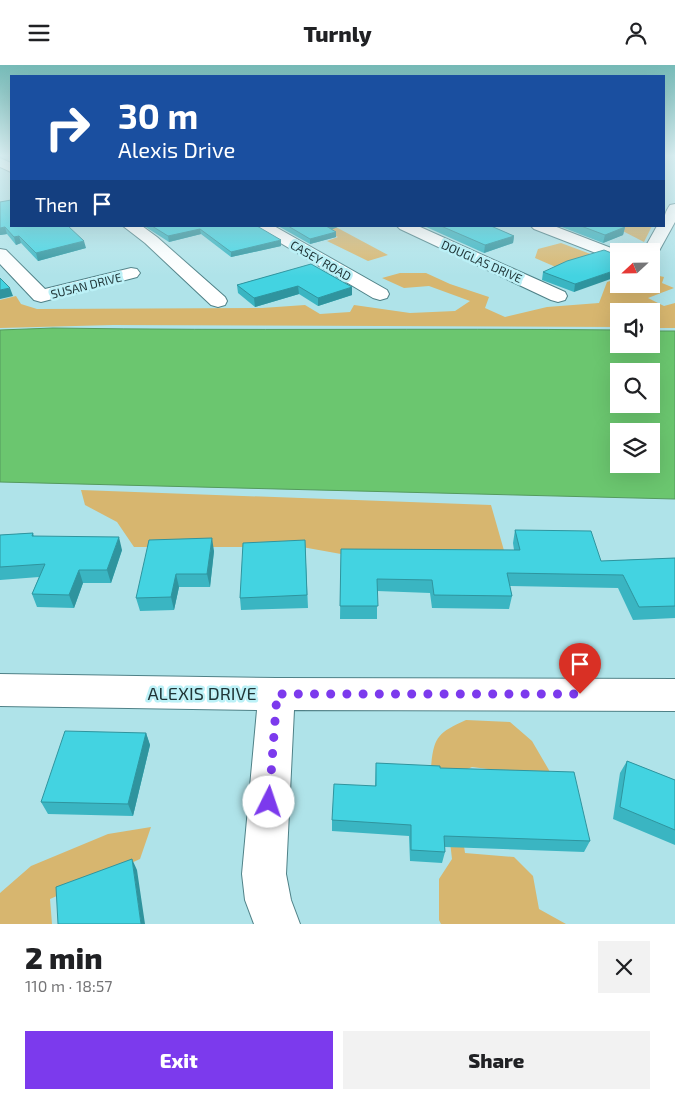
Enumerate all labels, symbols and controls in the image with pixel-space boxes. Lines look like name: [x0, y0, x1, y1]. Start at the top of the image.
icon: menu: [25, 19, 53, 47]
icon: person: [622, 19, 650, 47]
text: Turnly: [303, 20, 372, 46]
text: 30 m: [118, 94, 198, 136]
icon: right: [35, 95, 100, 160]
text: Alexis Drive: [118, 136, 235, 162]
icon: arrive: [88, 190, 116, 218]
text: Then: [35, 193, 78, 216]
street label: CASEY ROAD: [288, 237, 354, 283]
street label: DOUGLAS DRIVE: [439, 237, 525, 285]
north arrow: [610, 243, 660, 293]
map controls: [610, 243, 660, 473]
street label: SUSAN DRIVE: [49, 269, 123, 301]
button: sound: [610, 303, 660, 353]
button: search: [610, 363, 660, 413]
button: layers: [610, 423, 660, 473]
pin: [559, 643, 601, 694]
icon: arrive: [566, 650, 594, 678]
street label: ALEXIS DRIVE: [147, 682, 257, 704]
position arrow: [242, 775, 294, 827]
text: 2 min: [25, 939, 103, 975]
button: close: [598, 941, 650, 993]
text: 110 m · 18:57: [25, 976, 113, 995]
button: Exit: [25, 1031, 333, 1089]
button: Share: [343, 1031, 650, 1089]

